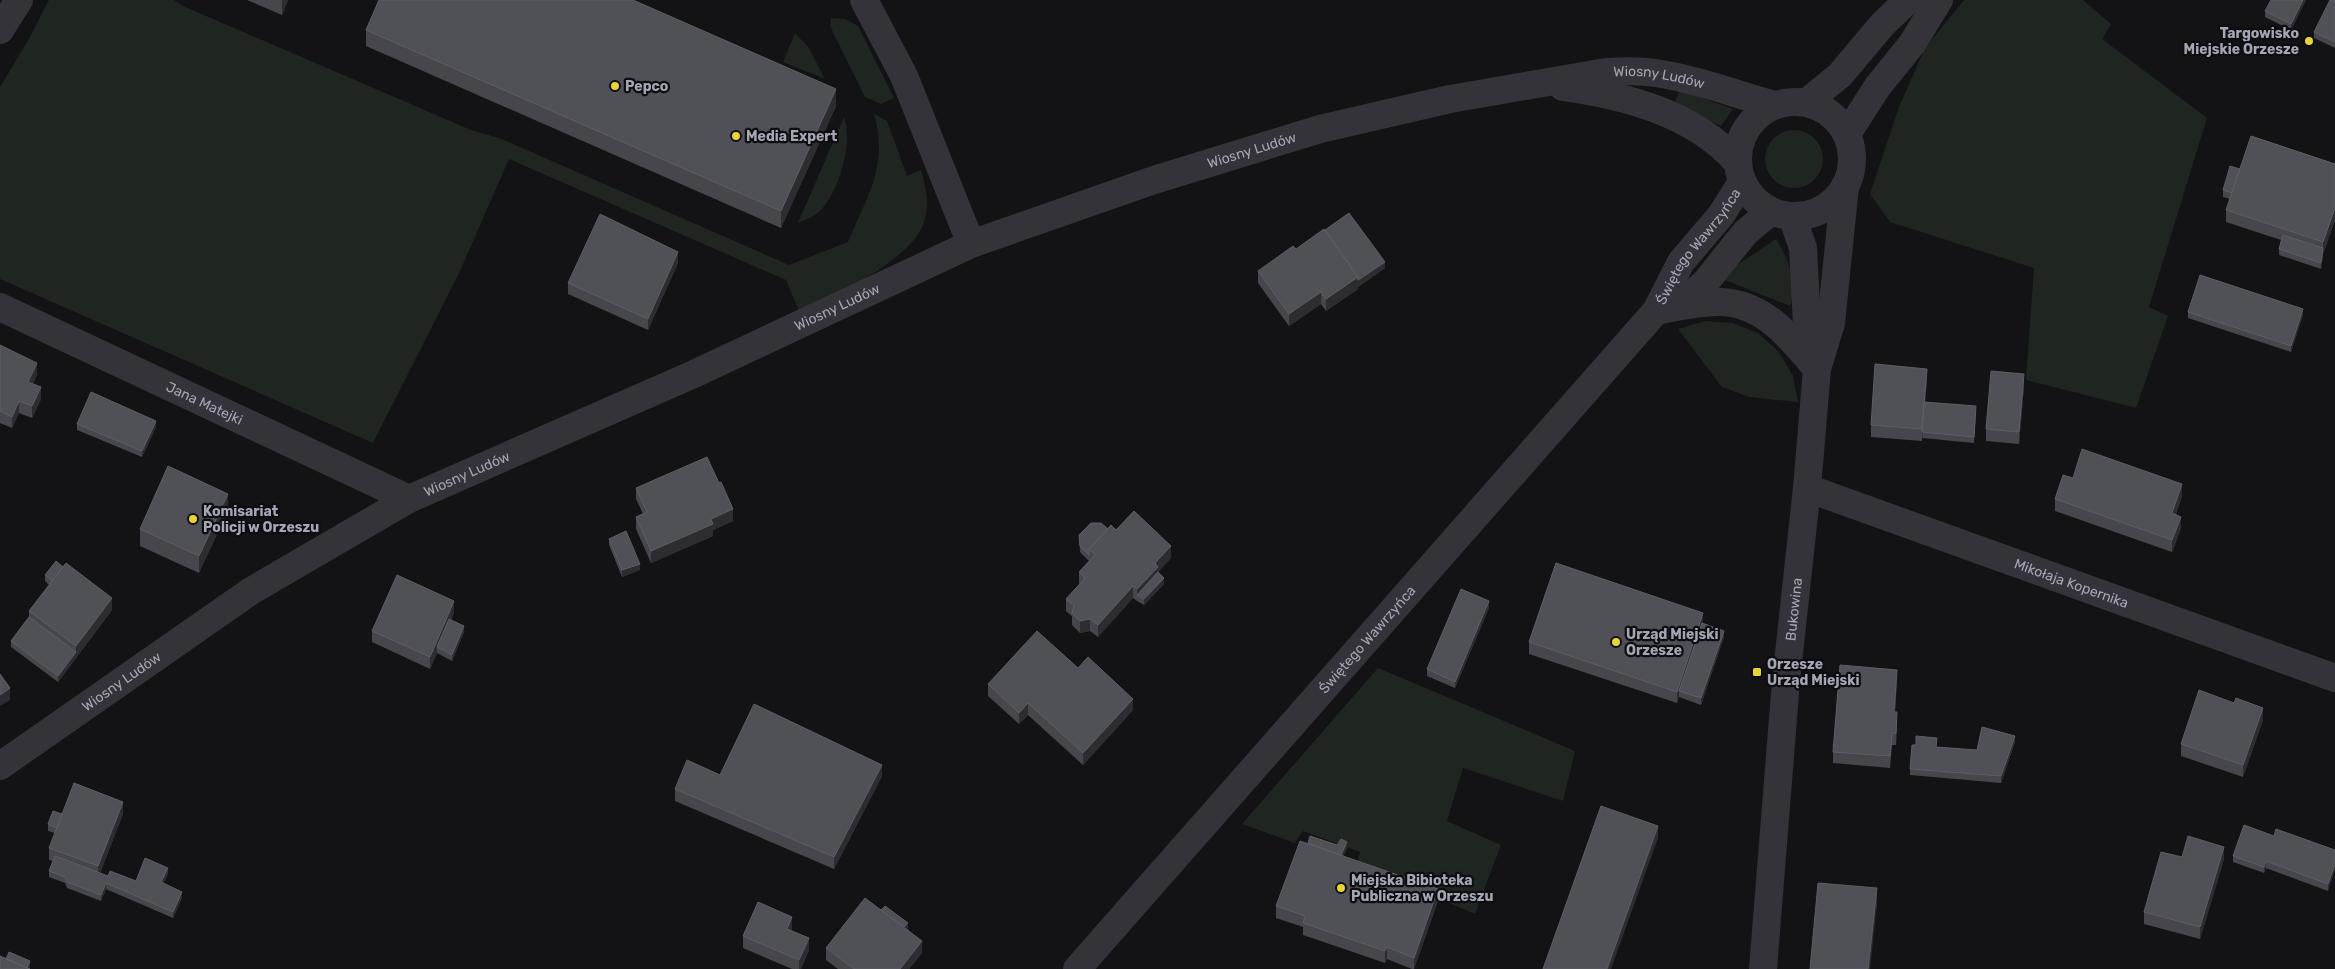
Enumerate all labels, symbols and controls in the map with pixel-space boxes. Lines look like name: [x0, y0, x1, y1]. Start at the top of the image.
place label: Targowisko Miejskie Orzesze: [2184, 25, 2299, 58]
marker: Targowisko Miejskie Orzesze: [2303, 35, 2315, 47]
street label: Wiosny Ludów: [1613, 62, 1707, 92]
place label: Pepco: [625, 78, 668, 95]
marker: Pepco: [609, 80, 621, 92]
place label: Media Expert: [746, 128, 838, 145]
street label: Wiosny Ludów: [1205, 128, 1298, 172]
marker: Media Expert: [730, 130, 742, 142]
street label: Świętego Wawrzyńca: [1651, 185, 1744, 307]
street label: Wiosny Ludów: [792, 280, 882, 334]
street label: Jana Matejki: [164, 378, 246, 428]
street label: Wiosny Ludów: [421, 447, 513, 500]
place label: Komisariat Policji w Orzeszu: [203, 503, 319, 536]
marker: Komisariat Policji w Orzeszu: [187, 513, 199, 525]
street label: Mikołaja Kopernika: [2012, 555, 2131, 611]
street label: Bukowina: [1782, 577, 1806, 642]
street label: Świętego Wawrzyńca: [1314, 582, 1419, 697]
place label: Urząd Miejski Orzesze: [1626, 626, 1718, 659]
marker: Urząd Miejski Orzesze: [1610, 636, 1622, 648]
street label: Wiosny Ludów: [79, 648, 164, 715]
place label: Orzesze Urząd Miejski: [1767, 656, 1859, 689]
marker: Orzesze Urząd Miejski: [1751, 666, 1763, 678]
place label: Miejska Bibioteka Publiczna w Orzeszu: [1351, 872, 1493, 905]
marker: Miejska Bibioteka Publiczna w Orzeszu: [1335, 882, 1347, 894]

